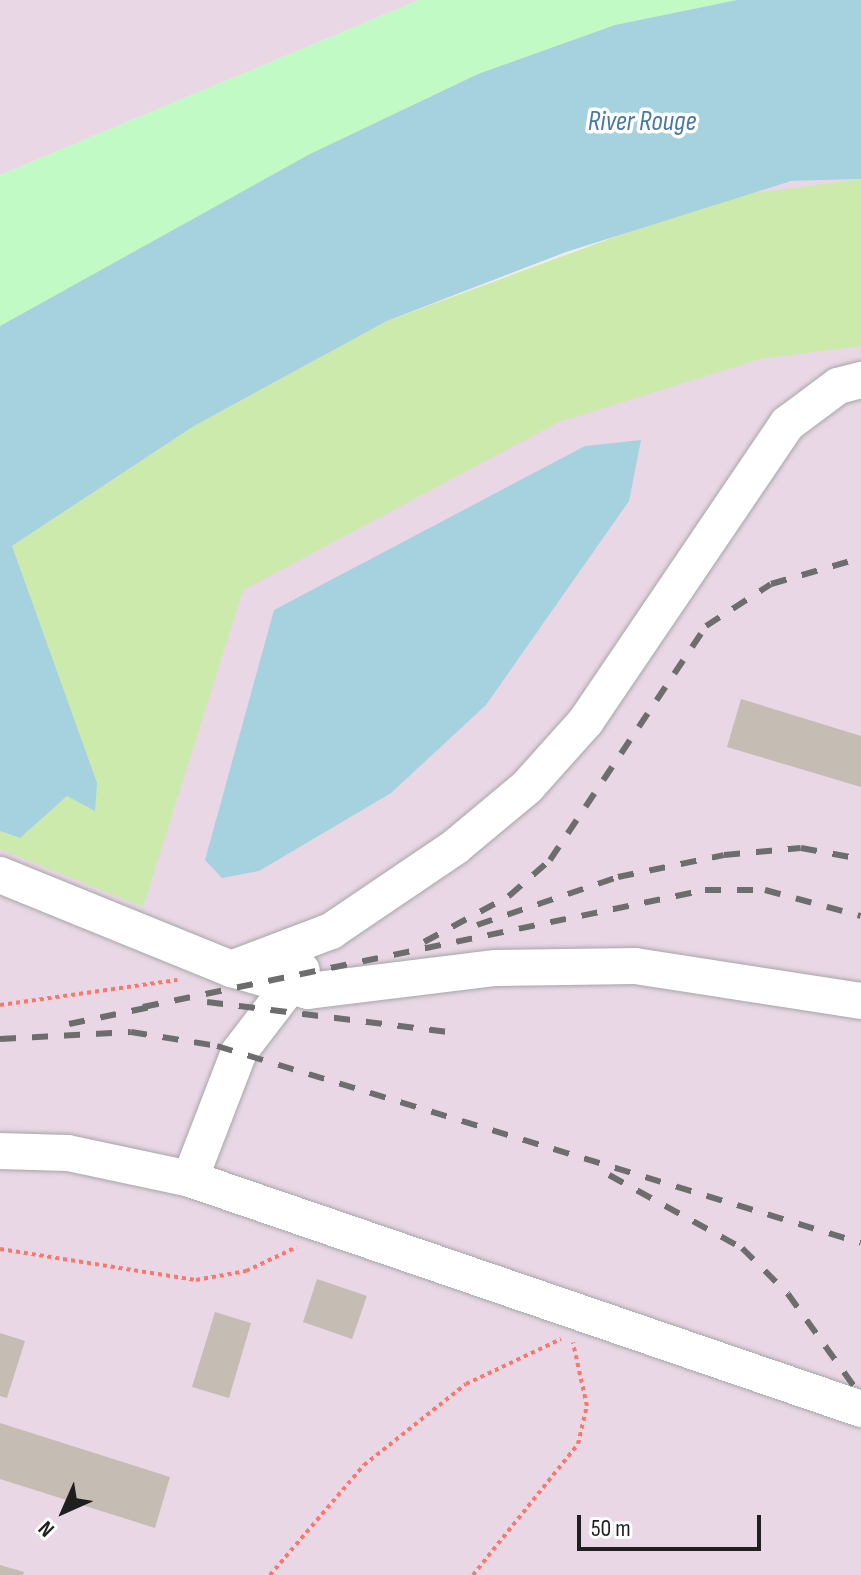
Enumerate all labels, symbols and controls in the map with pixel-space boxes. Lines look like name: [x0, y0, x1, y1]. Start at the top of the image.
water label: River Rouge: [588, 105, 696, 139]
north arrow: [24, 1471, 104, 1551]
scale bar: [581, 1499, 765, 1549]
text: 50 m: [591, 1514, 631, 1543]
text: N: [33, 1515, 60, 1542]

